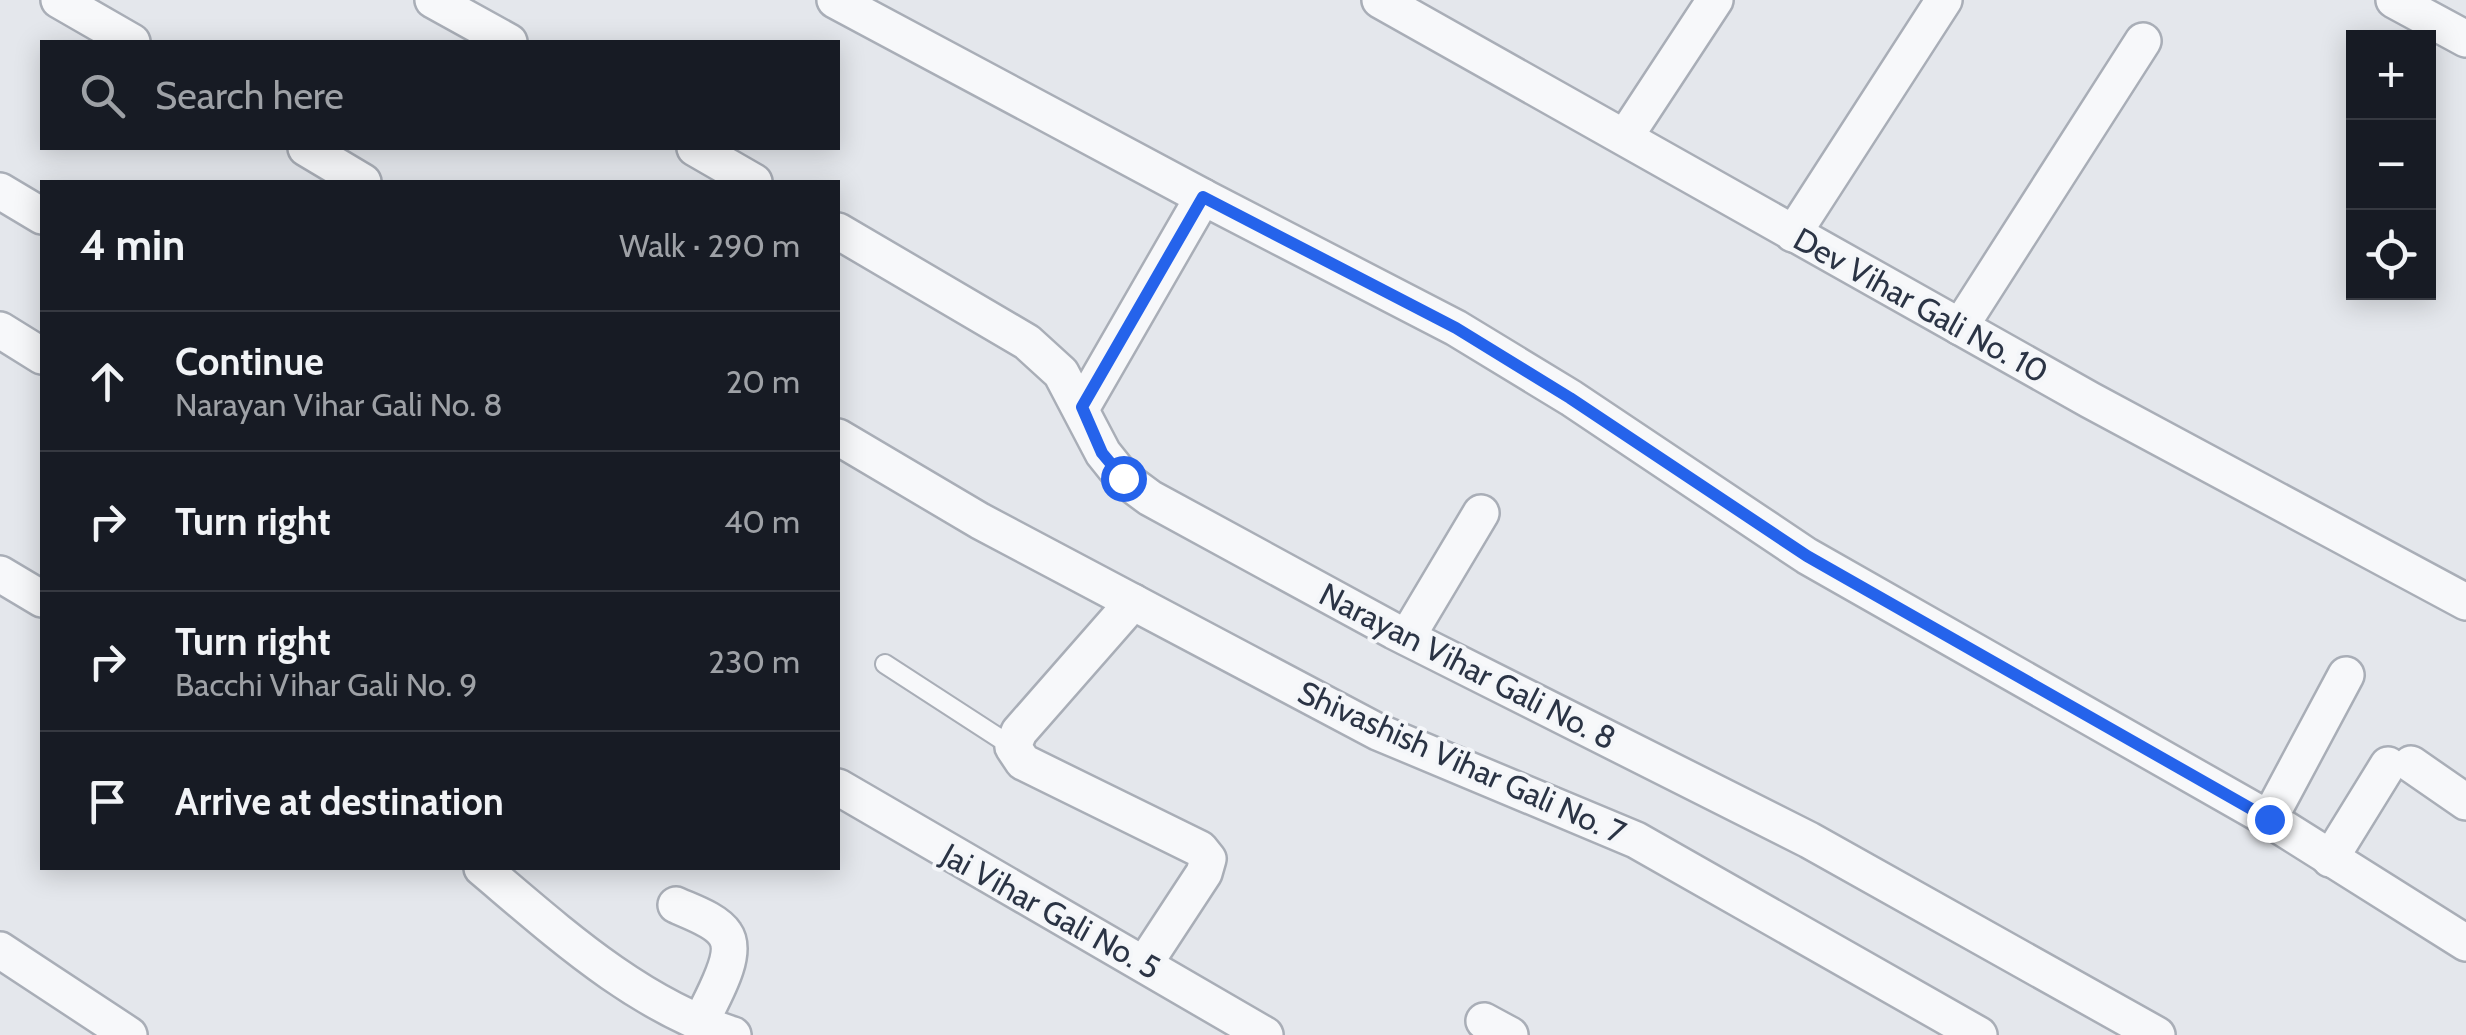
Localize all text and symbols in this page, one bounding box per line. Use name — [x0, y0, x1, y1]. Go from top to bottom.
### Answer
map controls — [2346, 30, 2436, 300]
button: + — [2346, 30, 2436, 120]
search box — [40, 40, 840, 150]
icon: search — [75, 68, 130, 123]
text: Search here — [155, 72, 344, 119]
button: − — [2346, 120, 2436, 210]
button: locate — [2346, 210, 2436, 300]
text: 4 min — [80, 219, 185, 271]
street label: Dev Vihar Gali No. 10 — [1787, 219, 2055, 391]
text: Walk · 290 m — [619, 226, 800, 265]
text: Continue — [175, 338, 324, 385]
icon: ahead — [80, 354, 135, 409]
text: 20 m — [726, 362, 800, 401]
text: Narayan Vihar Gali No. 8 — [175, 385, 503, 424]
route start — [1101, 456, 1147, 502]
icon: right — [80, 494, 135, 549]
text: Turn right — [175, 498, 331, 545]
text: 40 m — [724, 502, 800, 541]
street label: Narayan Vihar Gali No. 8 — [1313, 574, 1623, 758]
text: Turn right — [175, 618, 331, 665]
icon: right — [80, 634, 135, 689]
text: 230 m — [708, 642, 800, 681]
text: Bacchi Vihar Gali No. 9 — [175, 665, 477, 704]
street label: Shivashish Vihar Gali No. 7 — [1292, 672, 1632, 852]
icon: arrive — [80, 774, 135, 829]
text: Arrive at destination — [175, 778, 504, 825]
route end — [2247, 797, 2293, 843]
street label: Jai Vihar Gali No. 5 — [934, 834, 1167, 987]

